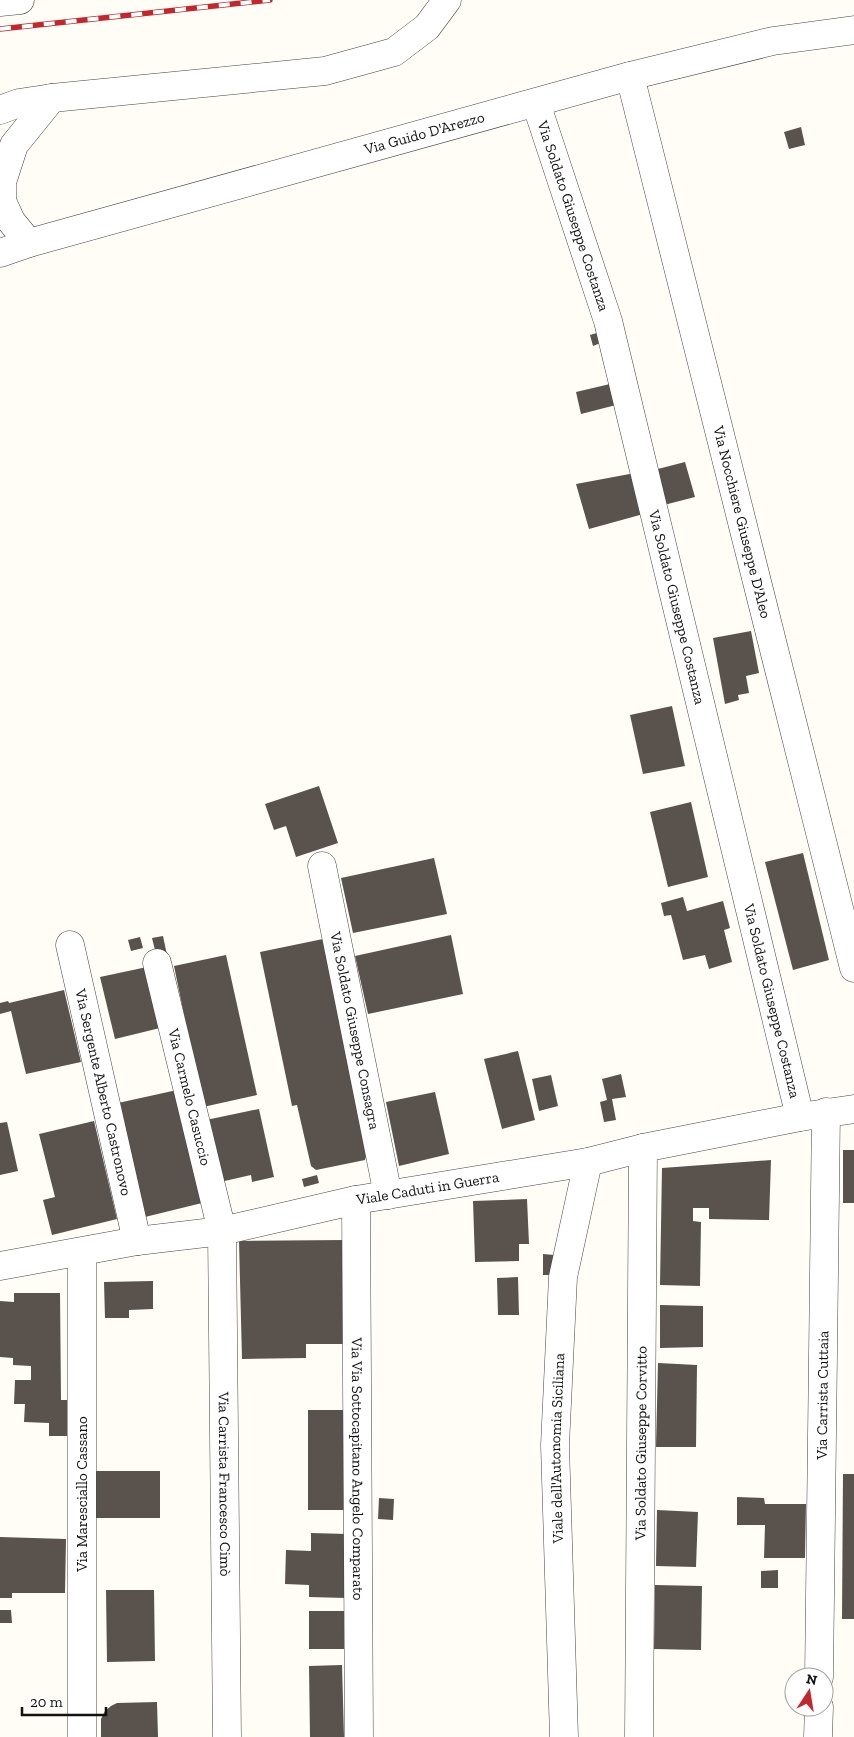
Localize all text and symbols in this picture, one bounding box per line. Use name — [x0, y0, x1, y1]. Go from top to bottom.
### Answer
street label: Via Guido D'Arezzo — [361, 108, 487, 159]
street label: Via Soldato Giuseppe Costanza — [533, 118, 613, 314]
street label: Via Nocchiere Giuseppe D'Aleo — [709, 423, 775, 620]
street label: Via Soldato Giuseppe Costanza — [645, 507, 709, 706]
street label: Via Soldato Giuseppe Costanza — [740, 901, 804, 1100]
street label: Via Soldato Giuseppe Consagra — [326, 929, 384, 1131]
street label: Via Sergente Alberto Castronovo — [71, 986, 136, 1198]
street label: Via Carmelo Casuccio — [164, 1026, 215, 1168]
street label: Viale Caduti in Guerra — [354, 1168, 500, 1209]
street label: Via Carrista Cuttaia — [813, 1330, 832, 1461]
street label: Via Via Sottocapitano Angelo Comparato — [348, 1337, 367, 1601]
street label: Via Soldato Giuseppe Corvitto — [631, 1346, 651, 1541]
street label: Viale dell'Autonomia Siciliana — [546, 1353, 568, 1545]
street label: Via Carrista Francesco Cimò — [215, 1391, 234, 1577]
street label: Via Maresciallo Cassano — [73, 1416, 91, 1573]
north arrow — [784, 1667, 834, 1717]
text: N — [805, 1670, 819, 1689]
scale bar — [22, 1684, 106, 1716]
text: 20 m — [30, 1693, 63, 1711]

